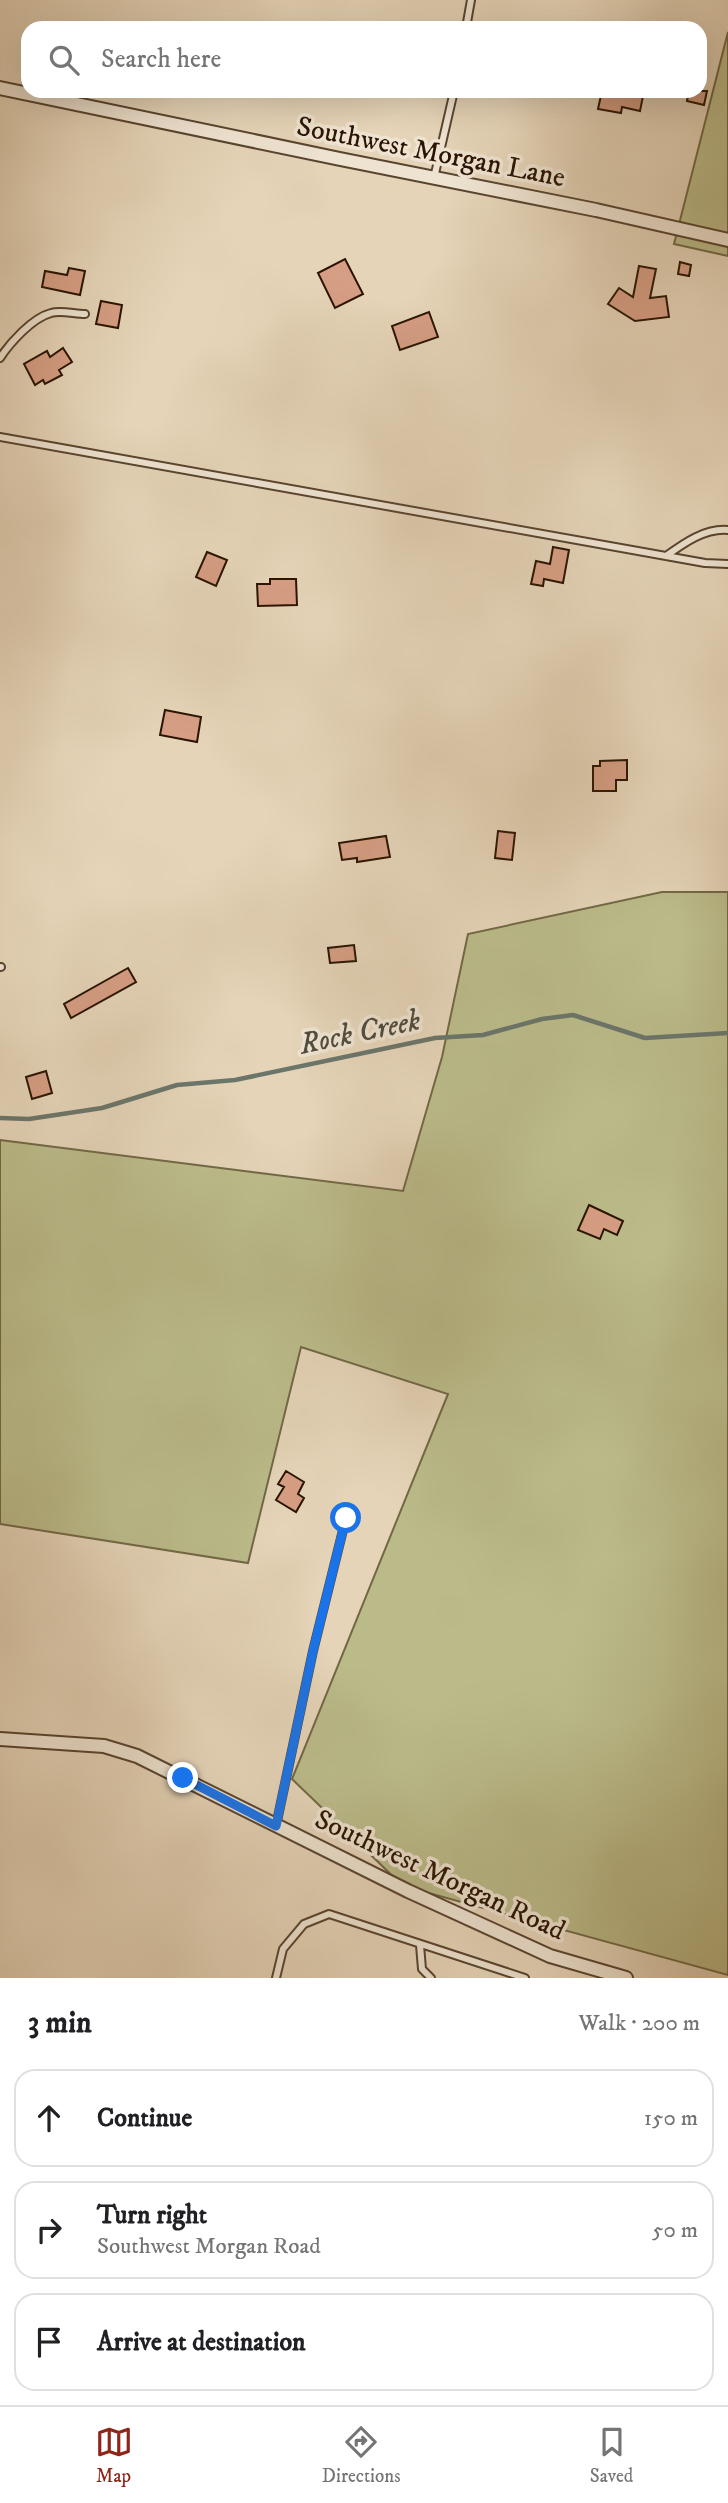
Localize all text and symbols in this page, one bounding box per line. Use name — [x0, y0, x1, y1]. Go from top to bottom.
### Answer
search box — [21, 21, 707, 98]
icon: search — [45, 41, 83, 79]
text: Search here — [101, 43, 221, 76]
street label: Southwest Morgan Lane — [294, 109, 568, 195]
water label: Rock Creek — [295, 1002, 424, 1064]
route start — [330, 1502, 361, 1533]
route end — [167, 1762, 198, 1793]
street label: Southwest Morgan Road — [309, 1802, 571, 1948]
text: 3 min — [28, 2005, 92, 2042]
text: Walk · 200 m — [579, 2009, 700, 2038]
icon: ahead — [30, 2099, 68, 2137]
text: Continue — [97, 2102, 192, 2135]
text: 150 m — [644, 2104, 698, 2133]
text: Turn right — [97, 2199, 207, 2232]
icon: right — [30, 2211, 68, 2249]
text: 50 m — [652, 2216, 698, 2245]
text: Southwest Morgan Road — [97, 2232, 321, 2261]
icon: arrive — [30, 2323, 68, 2361]
text: Arrive at destination — [97, 2326, 306, 2359]
tab: Map — [95, 2423, 133, 2488]
tab: Directions — [322, 2423, 401, 2488]
tab: Saved — [590, 2423, 633, 2488]

